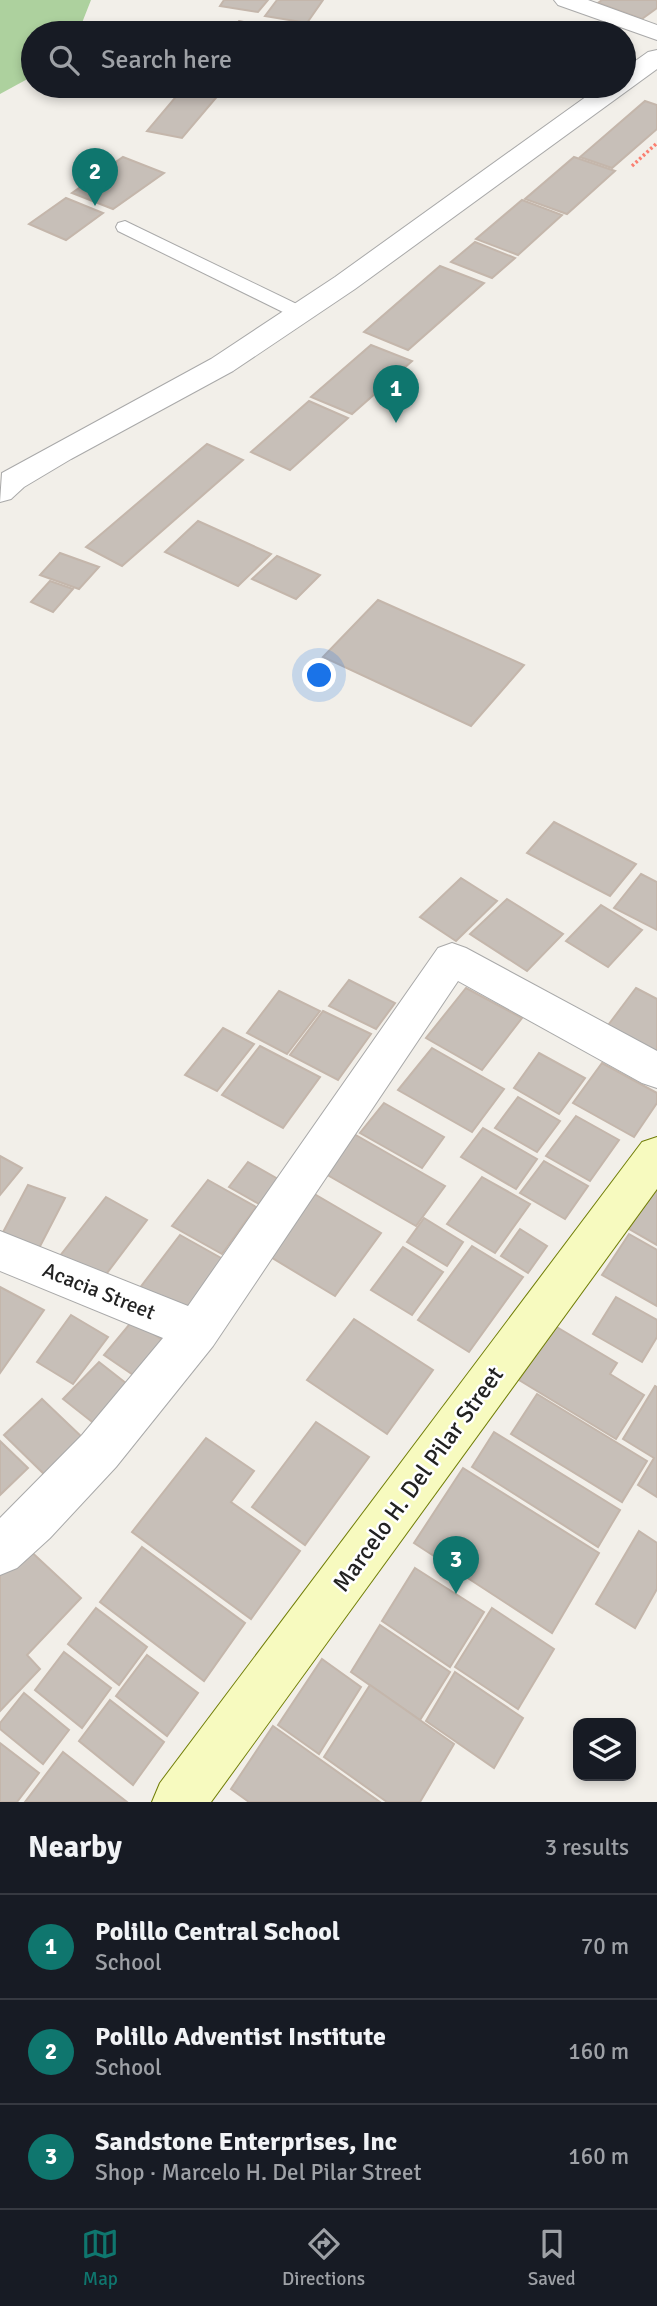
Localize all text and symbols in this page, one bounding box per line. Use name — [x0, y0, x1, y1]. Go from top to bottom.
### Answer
search box — [21, 21, 636, 98]
icon: search — [45, 41, 83, 79]
text: Search here — [101, 44, 232, 76]
pin: 2 — [72, 148, 118, 206]
pin: 1 — [373, 365, 419, 423]
your location — [302, 658, 336, 692]
street label: Acacia Street — [39, 1257, 159, 1325]
street label: Marcelo H. Del Pilar Street — [326, 1360, 510, 1598]
pin: 3 — [433, 1536, 479, 1594]
map controls — [573, 1718, 636, 1781]
button: layers — [573, 1718, 636, 1781]
text: Nearby — [28, 1829, 122, 1866]
text: 3 results — [545, 1833, 629, 1862]
text: Polillo Central School — [95, 1916, 340, 1948]
text: 1 — [45, 1932, 57, 1961]
text: 70 m — [581, 1932, 629, 1961]
text: School — [95, 1948, 162, 1977]
text: Polillo Adventist Institute — [95, 2021, 386, 2053]
text: 2 — [45, 2037, 57, 2066]
text: 160 m — [568, 2037, 629, 2066]
text: School — [95, 2053, 162, 2082]
text: Sandstone Enterprises, Inc — [95, 2126, 397, 2158]
text: 3 — [45, 2142, 57, 2171]
text: 160 m — [568, 2142, 629, 2171]
text: Shop · Marcelo H. Del Pilar Street — [95, 2158, 422, 2187]
tab: Map — [81, 2225, 119, 2291]
tab: Directions — [282, 2225, 365, 2291]
tab: Saved — [528, 2225, 576, 2291]

